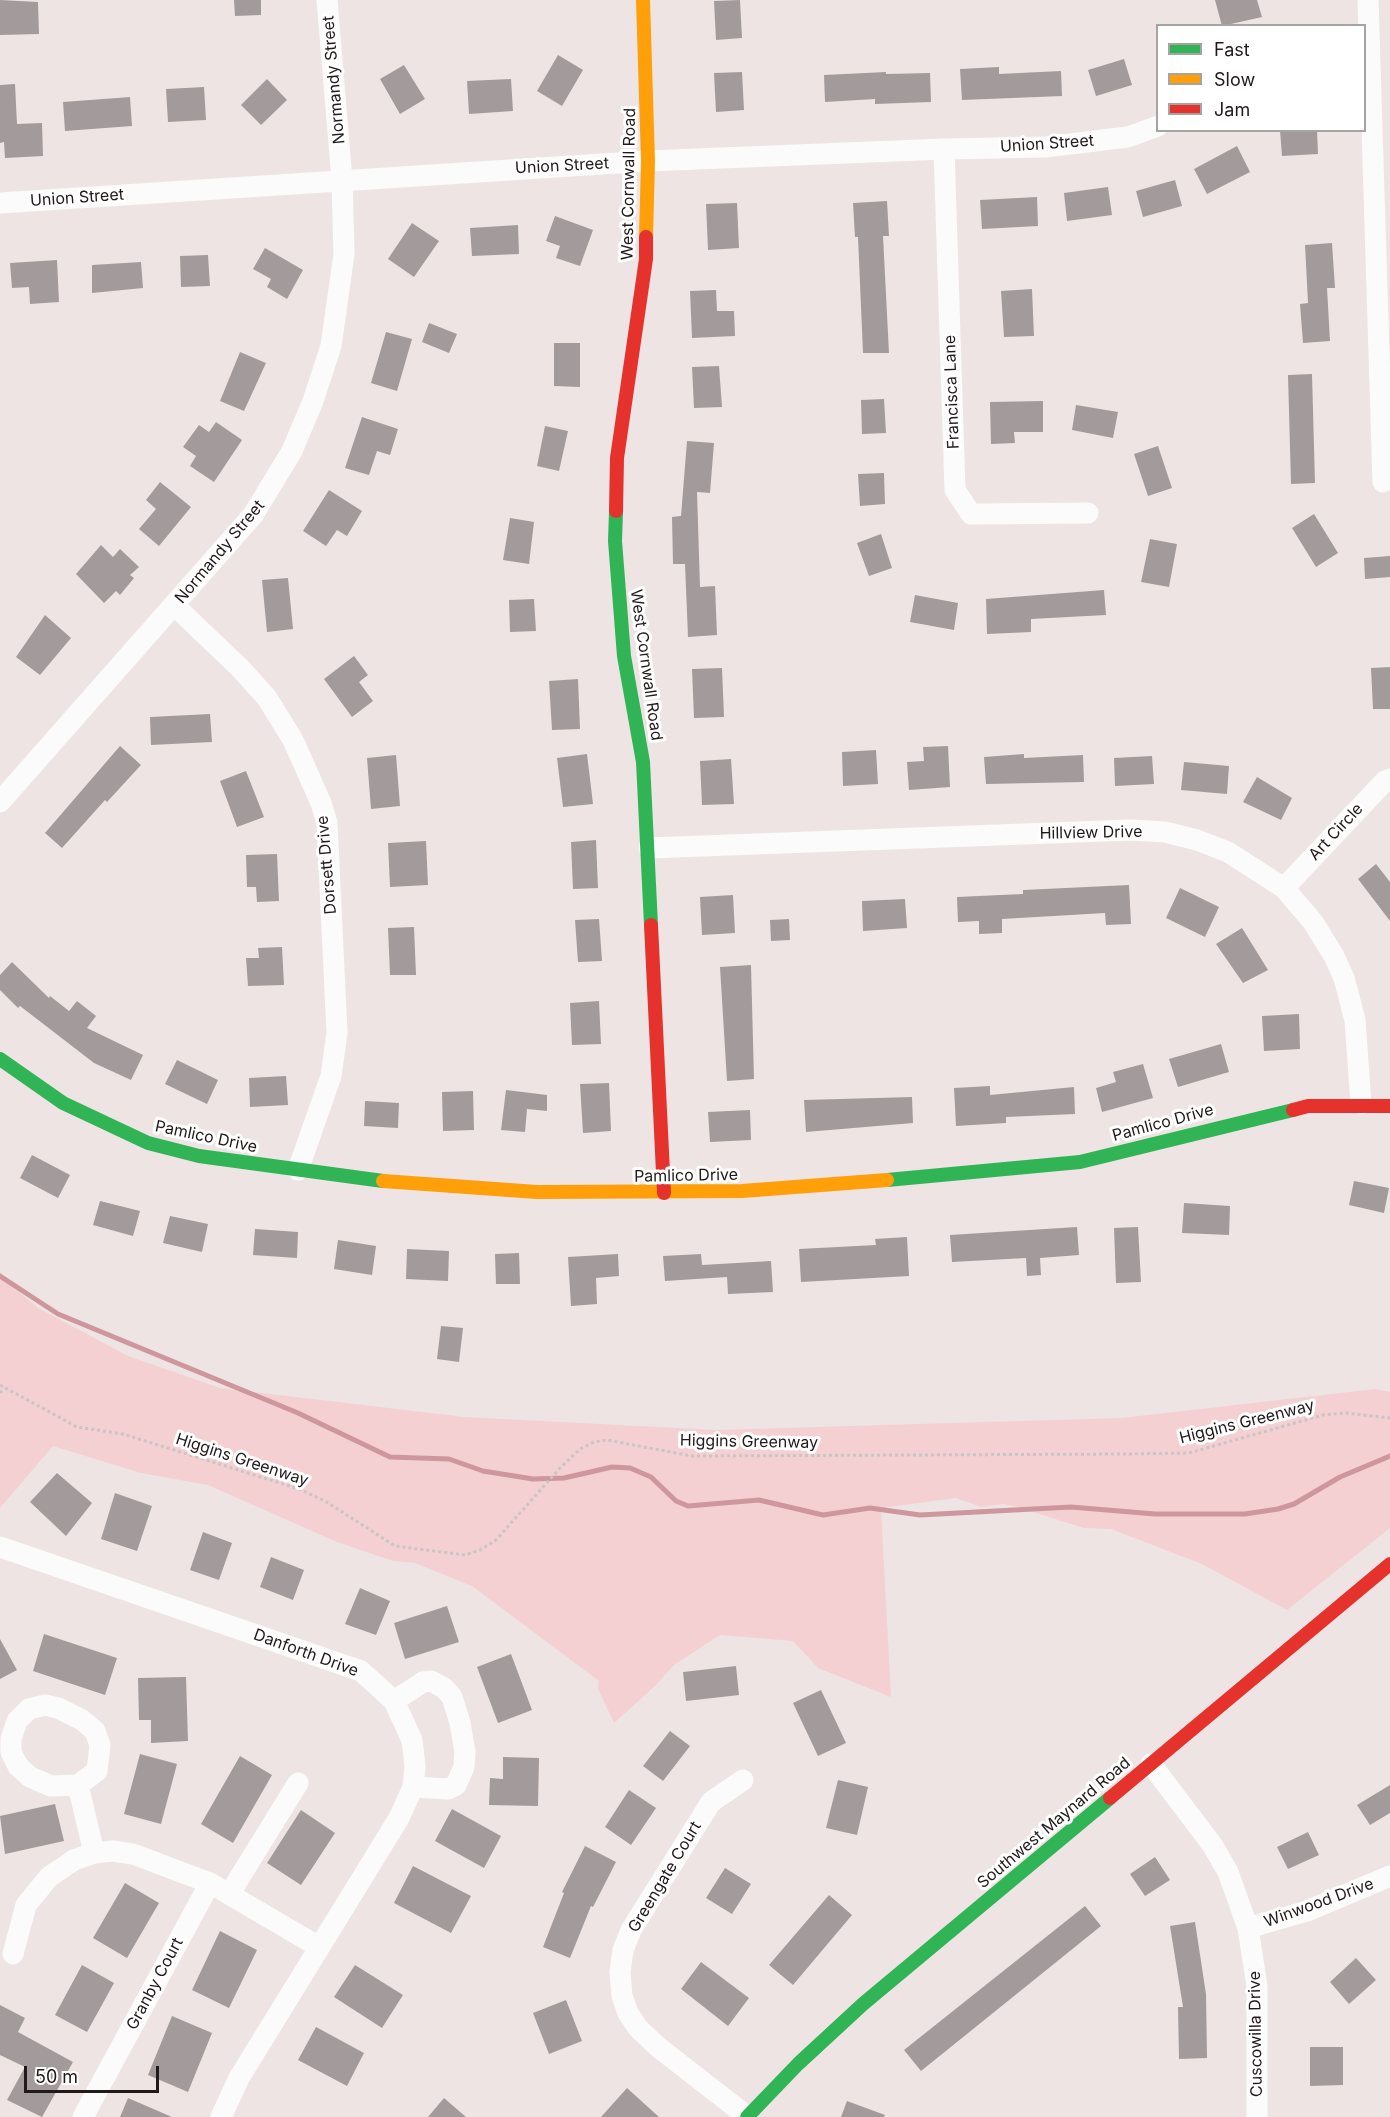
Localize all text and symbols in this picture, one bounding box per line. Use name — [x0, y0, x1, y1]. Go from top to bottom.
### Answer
street label: Normandy Street — [319, 15, 349, 145]
legend — [1156, 24, 1366, 132]
text: Fast — [1214, 39, 1250, 60]
text: Slow — [1214, 69, 1255, 90]
text: Jam — [1214, 99, 1250, 120]
street label: West Cornwall Road — [618, 108, 640, 260]
street label: Union Street — [999, 131, 1095, 157]
street label: Union Street — [515, 154, 609, 178]
street label: Union Street — [29, 185, 125, 211]
street label: Francisca Lane — [940, 334, 964, 450]
street label: Normandy Street — [171, 496, 269, 608]
street label: West Cornwall Road — [626, 588, 666, 742]
street label: Art Circle — [1305, 800, 1367, 864]
street label: Dorsett Drive — [313, 815, 341, 915]
street label: Hillview Drive — [1039, 823, 1143, 843]
street label: Pamlico Drive — [1110, 1100, 1216, 1146]
street label: Pamlico Drive — [153, 1117, 259, 1157]
street label: Pamlico Drive — [634, 1165, 738, 1187]
street label: Higgins Greenway — [1178, 1396, 1316, 1448]
street label: Higgins Greenway — [173, 1430, 311, 1490]
street label: Higgins Greenway — [680, 1431, 818, 1453]
street label: Danforth Drive — [251, 1625, 361, 1681]
street label: Southwest Maynard Road — [974, 1753, 1134, 1893]
street label: Greengate Court — [624, 1818, 706, 1936]
street label: Winwood Drive — [1262, 1874, 1376, 1932]
street label: Granby Court — [123, 1935, 187, 2033]
street label: Cuscowilla Drive — [1245, 1971, 1267, 2097]
scale bar — [27, 2054, 162, 2092]
text: 50 m — [35, 2066, 78, 2087]

